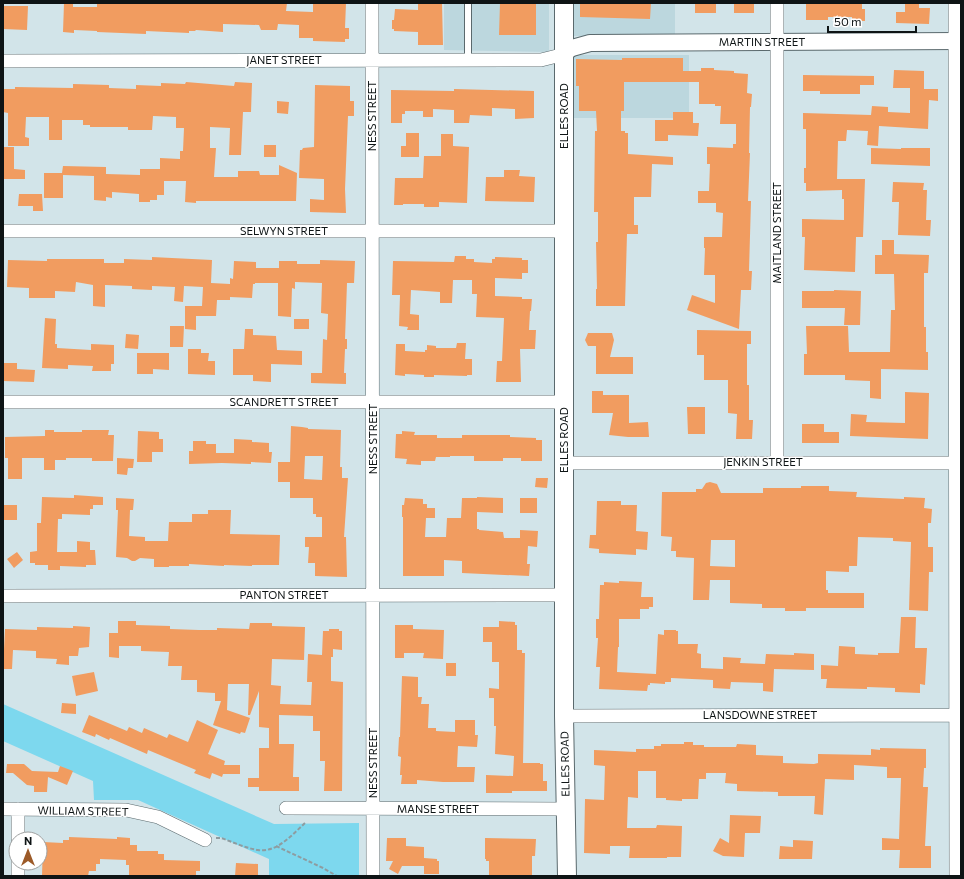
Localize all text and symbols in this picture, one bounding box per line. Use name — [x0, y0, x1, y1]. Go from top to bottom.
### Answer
scale bar — [828, 8, 916, 34]
text: 50 m — [834, 14, 862, 28]
street label: MARTIN STREET — [719, 35, 805, 48]
street label: JANET STREET — [246, 53, 322, 67]
street label: NESS STREET — [365, 81, 378, 151]
street label: ELLES ROAD — [557, 83, 570, 149]
street label: MAITLAND STREET — [770, 182, 783, 284]
street label: SELWYN STREET — [240, 224, 328, 237]
street label: SCANDRETT STREET — [230, 395, 338, 408]
street label: NESS STREET — [366, 404, 379, 474]
street label: ELLES ROAD — [557, 407, 570, 473]
street label: JENKIN STREET — [723, 455, 803, 469]
street label: PANTON STREET — [239, 588, 329, 601]
street label: LANSDOWNE STREET — [703, 708, 817, 721]
street label: NESS STREET — [366, 728, 379, 798]
street label: ELLES ROAD — [557, 731, 572, 797]
street label: MANSE STREET — [397, 802, 479, 815]
street label: WILLIAM STREET — [37, 803, 129, 818]
north arrow — [8, 831, 48, 871]
text: N — [24, 834, 32, 847]

